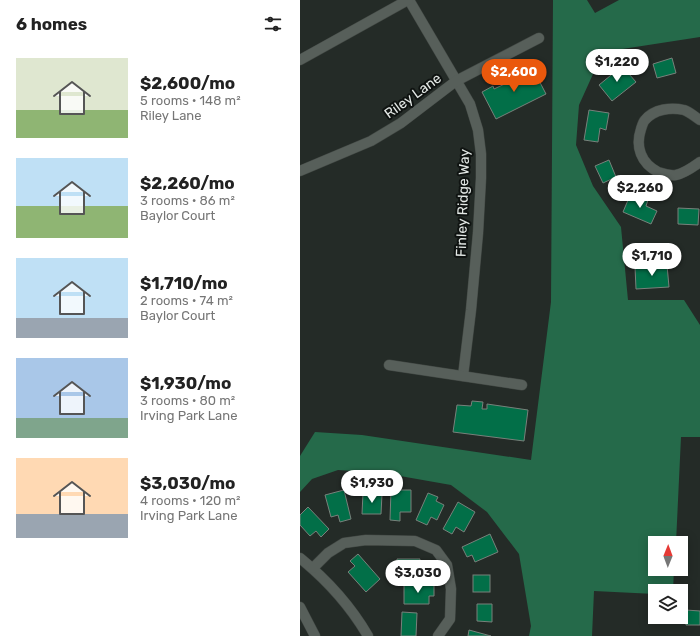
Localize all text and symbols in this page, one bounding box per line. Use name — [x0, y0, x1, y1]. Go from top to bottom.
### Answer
icon: filters — [262, 13, 284, 35]
text: 6 homes — [16, 14, 87, 34]
pin: $1,220 — [584, 49, 650, 83]
text: $1,220 — [595, 54, 639, 69]
pin: $2,600 — [481, 59, 547, 93]
text: $2,600 — [491, 64, 537, 79]
street label: Riley Lane — [381, 70, 445, 122]
text: $2,600/mo — [140, 73, 235, 93]
icon: home — [48, 74, 96, 122]
text: 5 rooms · 148 m² — [140, 93, 241, 108]
text: Riley Lane — [140, 108, 202, 123]
street label: Finley Ridge Way — [453, 148, 473, 257]
text: $2,260/mo — [140, 173, 235, 193]
icon: home — [48, 174, 96, 222]
pin: $2,260 — [607, 175, 673, 209]
text: $2,260 — [617, 180, 663, 195]
text: 3 rooms · 86 m² — [140, 193, 235, 208]
text: Baylor Court — [140, 208, 215, 223]
pin: $1,710 — [619, 243, 685, 277]
text: $1,710 — [631, 248, 673, 263]
text: $1,710/mo — [140, 273, 228, 293]
icon: home — [48, 274, 96, 322]
text: 2 rooms · 74 m² — [140, 293, 233, 308]
text: Baylor Court — [140, 308, 215, 323]
text: $1,930/mo — [140, 373, 231, 393]
icon: home — [48, 374, 96, 422]
text: 3 rooms · 80 m² — [140, 393, 235, 408]
text: Irving Park Lane — [140, 408, 237, 423]
pin: $1,930 — [339, 470, 405, 504]
text: $3,030/mo — [140, 473, 235, 493]
icon: home — [48, 474, 96, 522]
text: $1,930 — [350, 475, 394, 490]
text: 4 rooms · 120 m² — [140, 493, 240, 508]
text: Irving Park Lane — [140, 508, 237, 523]
north arrow — [648, 536, 688, 576]
map controls — [648, 536, 688, 624]
pin: $3,030 — [385, 560, 451, 594]
text: $3,030 — [394, 565, 442, 580]
button: layers — [648, 584, 688, 624]

